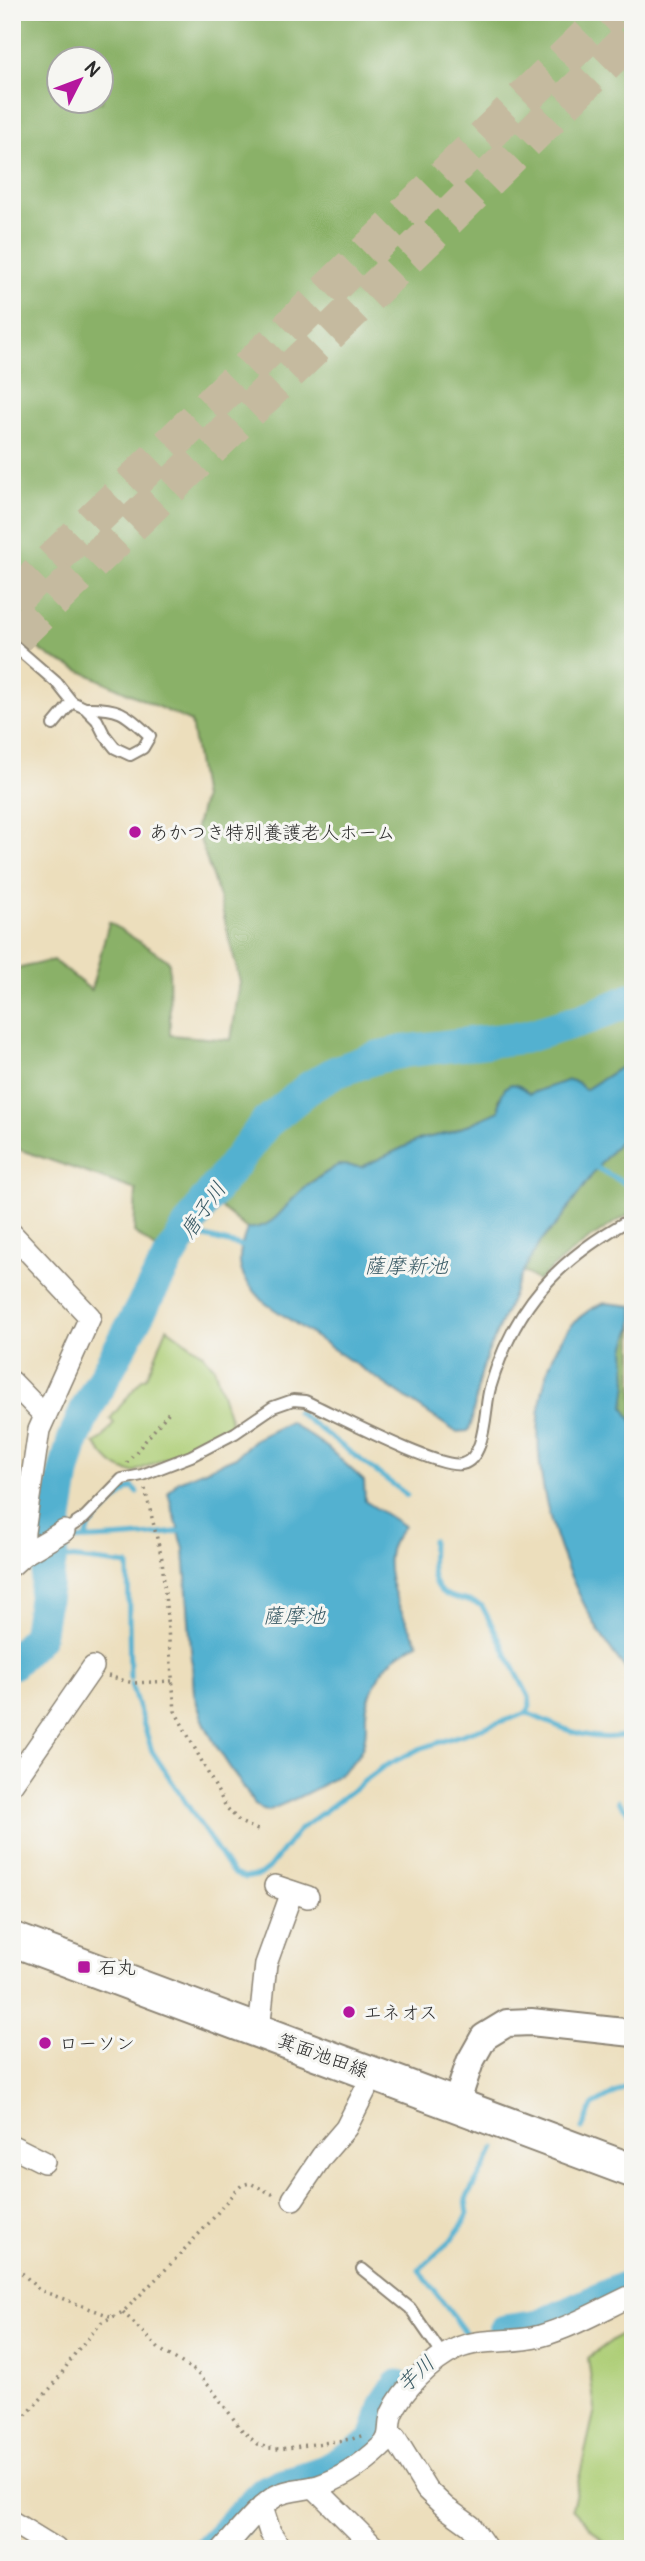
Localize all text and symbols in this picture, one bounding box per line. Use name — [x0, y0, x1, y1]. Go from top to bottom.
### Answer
north arrow — [46, 46, 116, 116]
text: N — [79, 56, 105, 82]
place label: あかつき特別養護老人ホーム — [149, 821, 395, 845]
marker: あかつき特別養護老人ホーム — [127, 824, 143, 840]
water label: 唐子川 — [174, 1177, 233, 1244]
water label: 薩摩新池 — [364, 1253, 449, 1280]
water label: 薩摩池 — [263, 1603, 326, 1630]
place label: 石丸 — [98, 1956, 136, 1980]
marker: 石丸 — [76, 1959, 92, 1975]
place label: エネオス — [363, 2001, 438, 2025]
marker: エネオス — [341, 2004, 357, 2020]
street label: 箕面池田線 — [274, 2028, 371, 2083]
place label: ローソン — [59, 2032, 135, 2056]
marker: ローソン — [37, 2035, 53, 2051]
water label: 芋川 — [392, 2350, 441, 2399]

